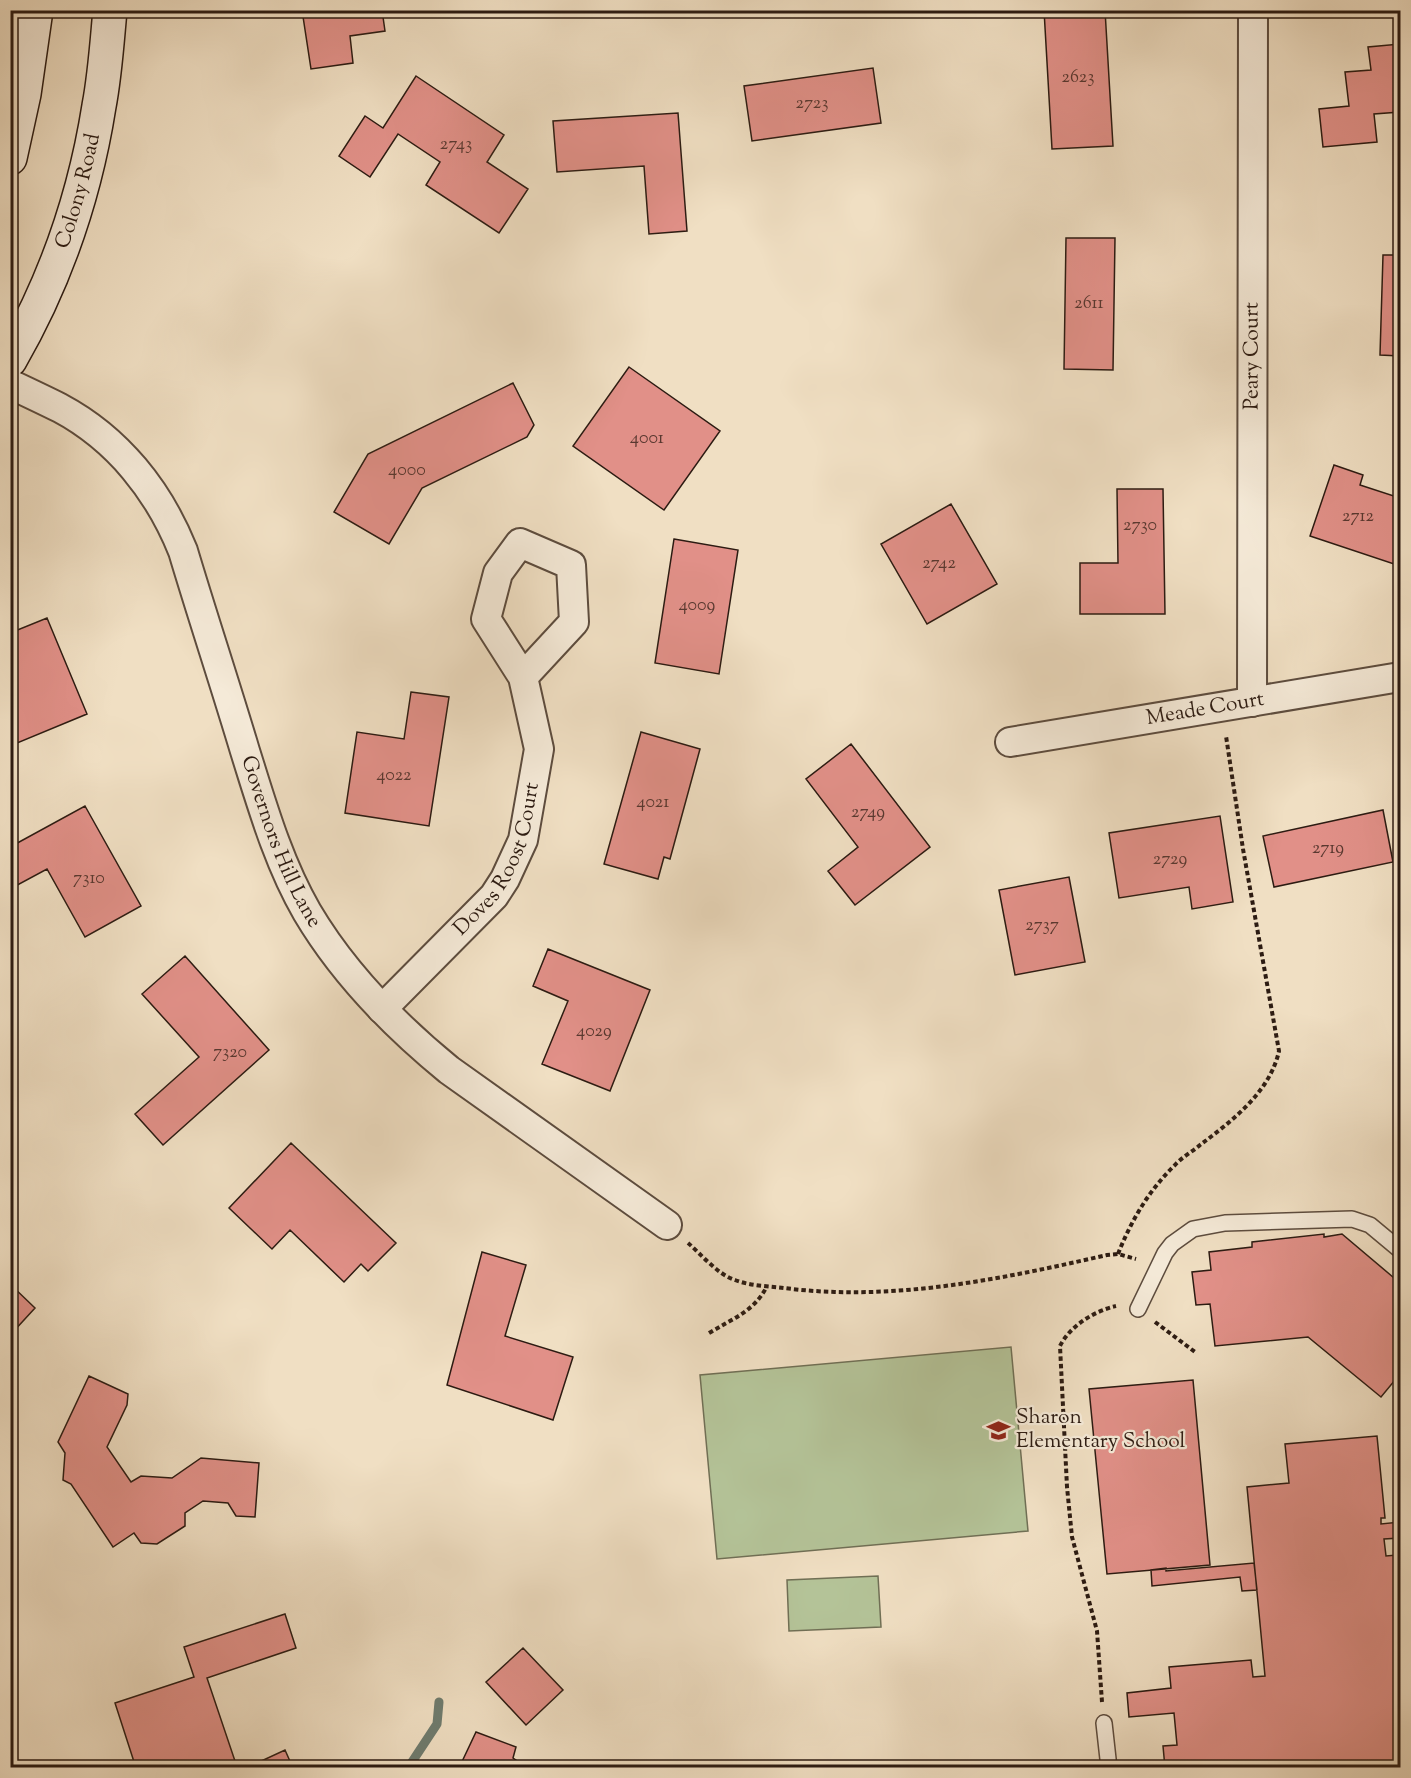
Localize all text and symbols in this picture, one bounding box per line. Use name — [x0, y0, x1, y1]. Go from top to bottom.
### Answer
house number: 2623 — [1062, 65, 1094, 91]
house number: 2723 — [796, 91, 828, 117]
street label: Colony Road — [48, 131, 109, 253]
house number: 2743 — [440, 132, 472, 158]
house number: 2611 — [1074, 291, 1104, 317]
street label: Peary Court — [1237, 302, 1268, 410]
house number: 4001 — [630, 426, 664, 452]
house number: 4000 — [388, 458, 426, 484]
house number: 2712 — [1342, 504, 1375, 530]
house number: 2730 — [1123, 513, 1157, 539]
house number: 2742 — [922, 551, 956, 577]
house number: 4009 — [679, 593, 716, 619]
street label: Meade Court — [1144, 685, 1267, 734]
street label: Governors Hill Lane — [232, 752, 328, 934]
house number: 4022 — [376, 763, 412, 789]
street label: Doves Roost Court — [447, 780, 548, 943]
house number: 4021 — [637, 790, 669, 816]
house number: 2749 — [851, 800, 885, 826]
house number: 2719 — [1312, 836, 1344, 862]
house number: 2729 — [1153, 847, 1187, 873]
house number: 7310 — [73, 866, 105, 892]
house number: 2737 — [1025, 913, 1059, 939]
house number: 4029 — [576, 1019, 612, 1045]
house number: 7320 — [213, 1040, 247, 1066]
place label: Sharon Elementary School — [1016, 1403, 1186, 1457]
school or university icon: Sharon Elementary School — [985, 1417, 1011, 1443]

